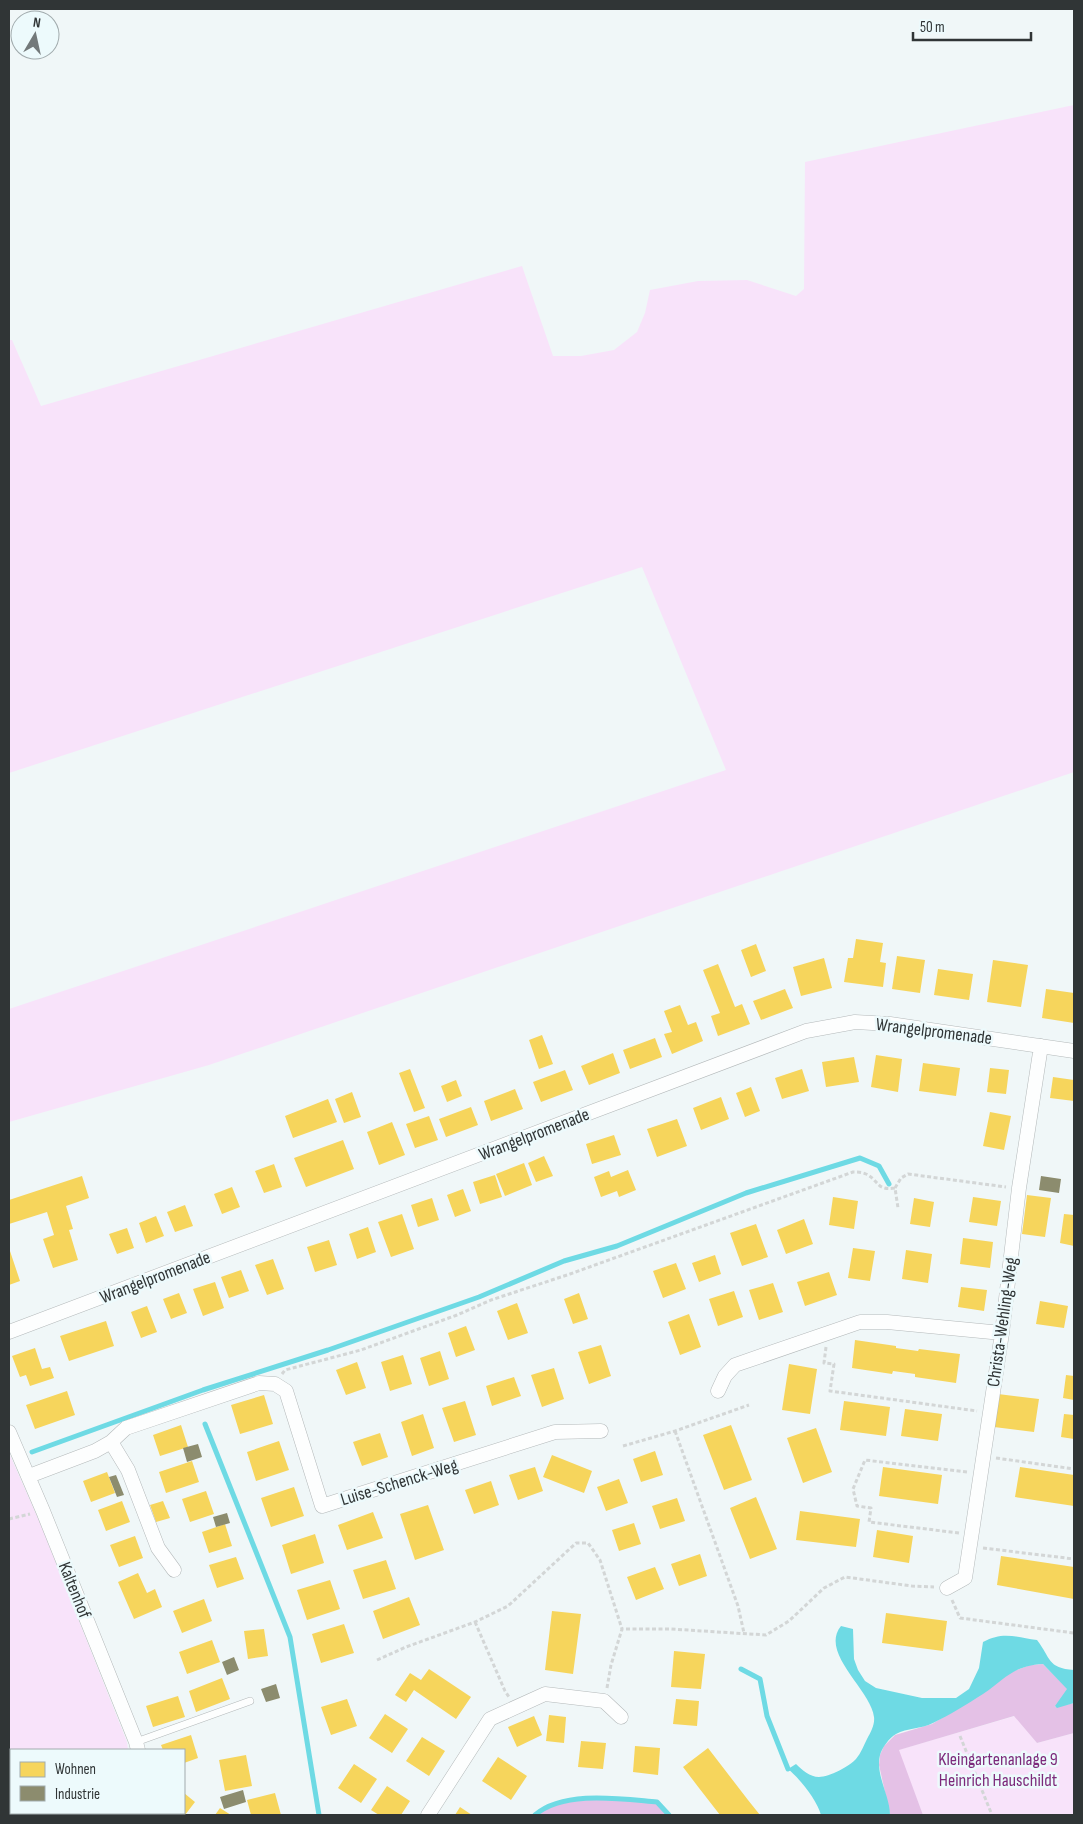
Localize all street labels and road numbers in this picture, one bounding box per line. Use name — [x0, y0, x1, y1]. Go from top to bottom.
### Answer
street label: Wrangelpromenade — [875, 1014, 993, 1049]
street label: Wrangelpromenade — [476, 1104, 592, 1165]
street label: Wrangelpromenade — [97, 1247, 213, 1308]
street label: Christa-Wehling-Weg — [983, 1256, 1022, 1388]
street label: Luise-Schenck-Weg — [338, 1455, 460, 1510]
street label: Kaltenhof — [54, 1559, 96, 1622]

